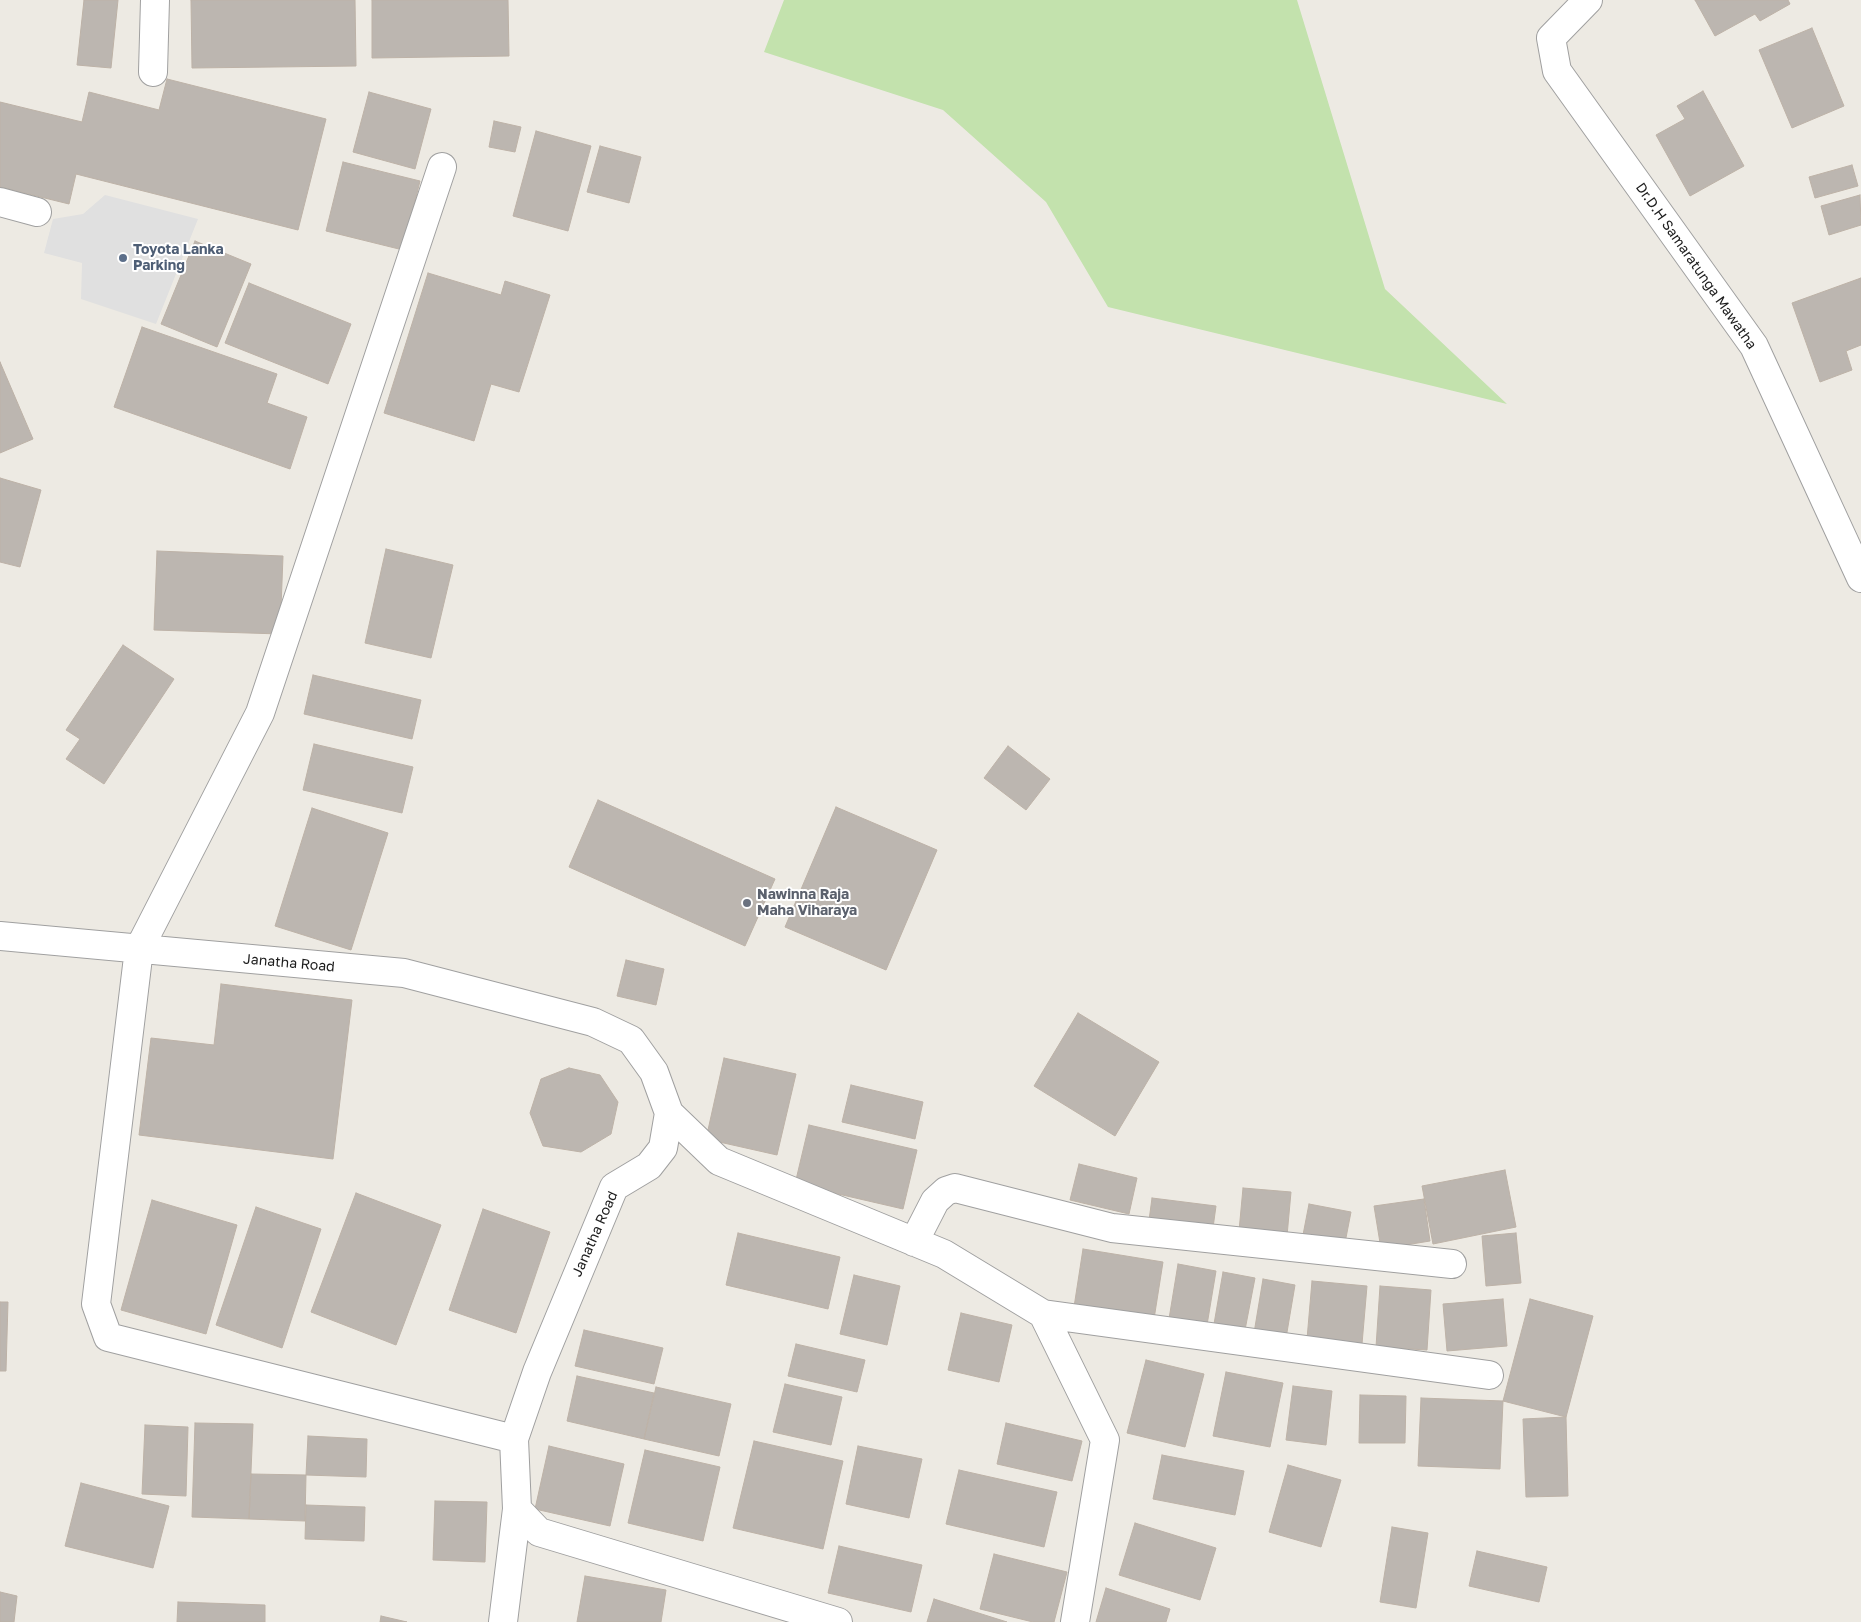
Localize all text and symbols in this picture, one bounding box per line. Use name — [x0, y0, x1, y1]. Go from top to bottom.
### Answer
street label: Dr.D.H Samaratunga Mawatha — [1632, 180, 1760, 352]
place label: Toyota Lanka Parking — [133, 242, 224, 274]
marker: Toyota Lanka Parking — [117, 252, 129, 264]
place label: Nawinna Raja Maha Viharaya — [757, 887, 857, 920]
marker: Nawinna Raja Maha Viharaya — [741, 897, 753, 909]
street label: Janatha Road — [242, 951, 336, 975]
street label: Janatha Road — [569, 1189, 621, 1279]

